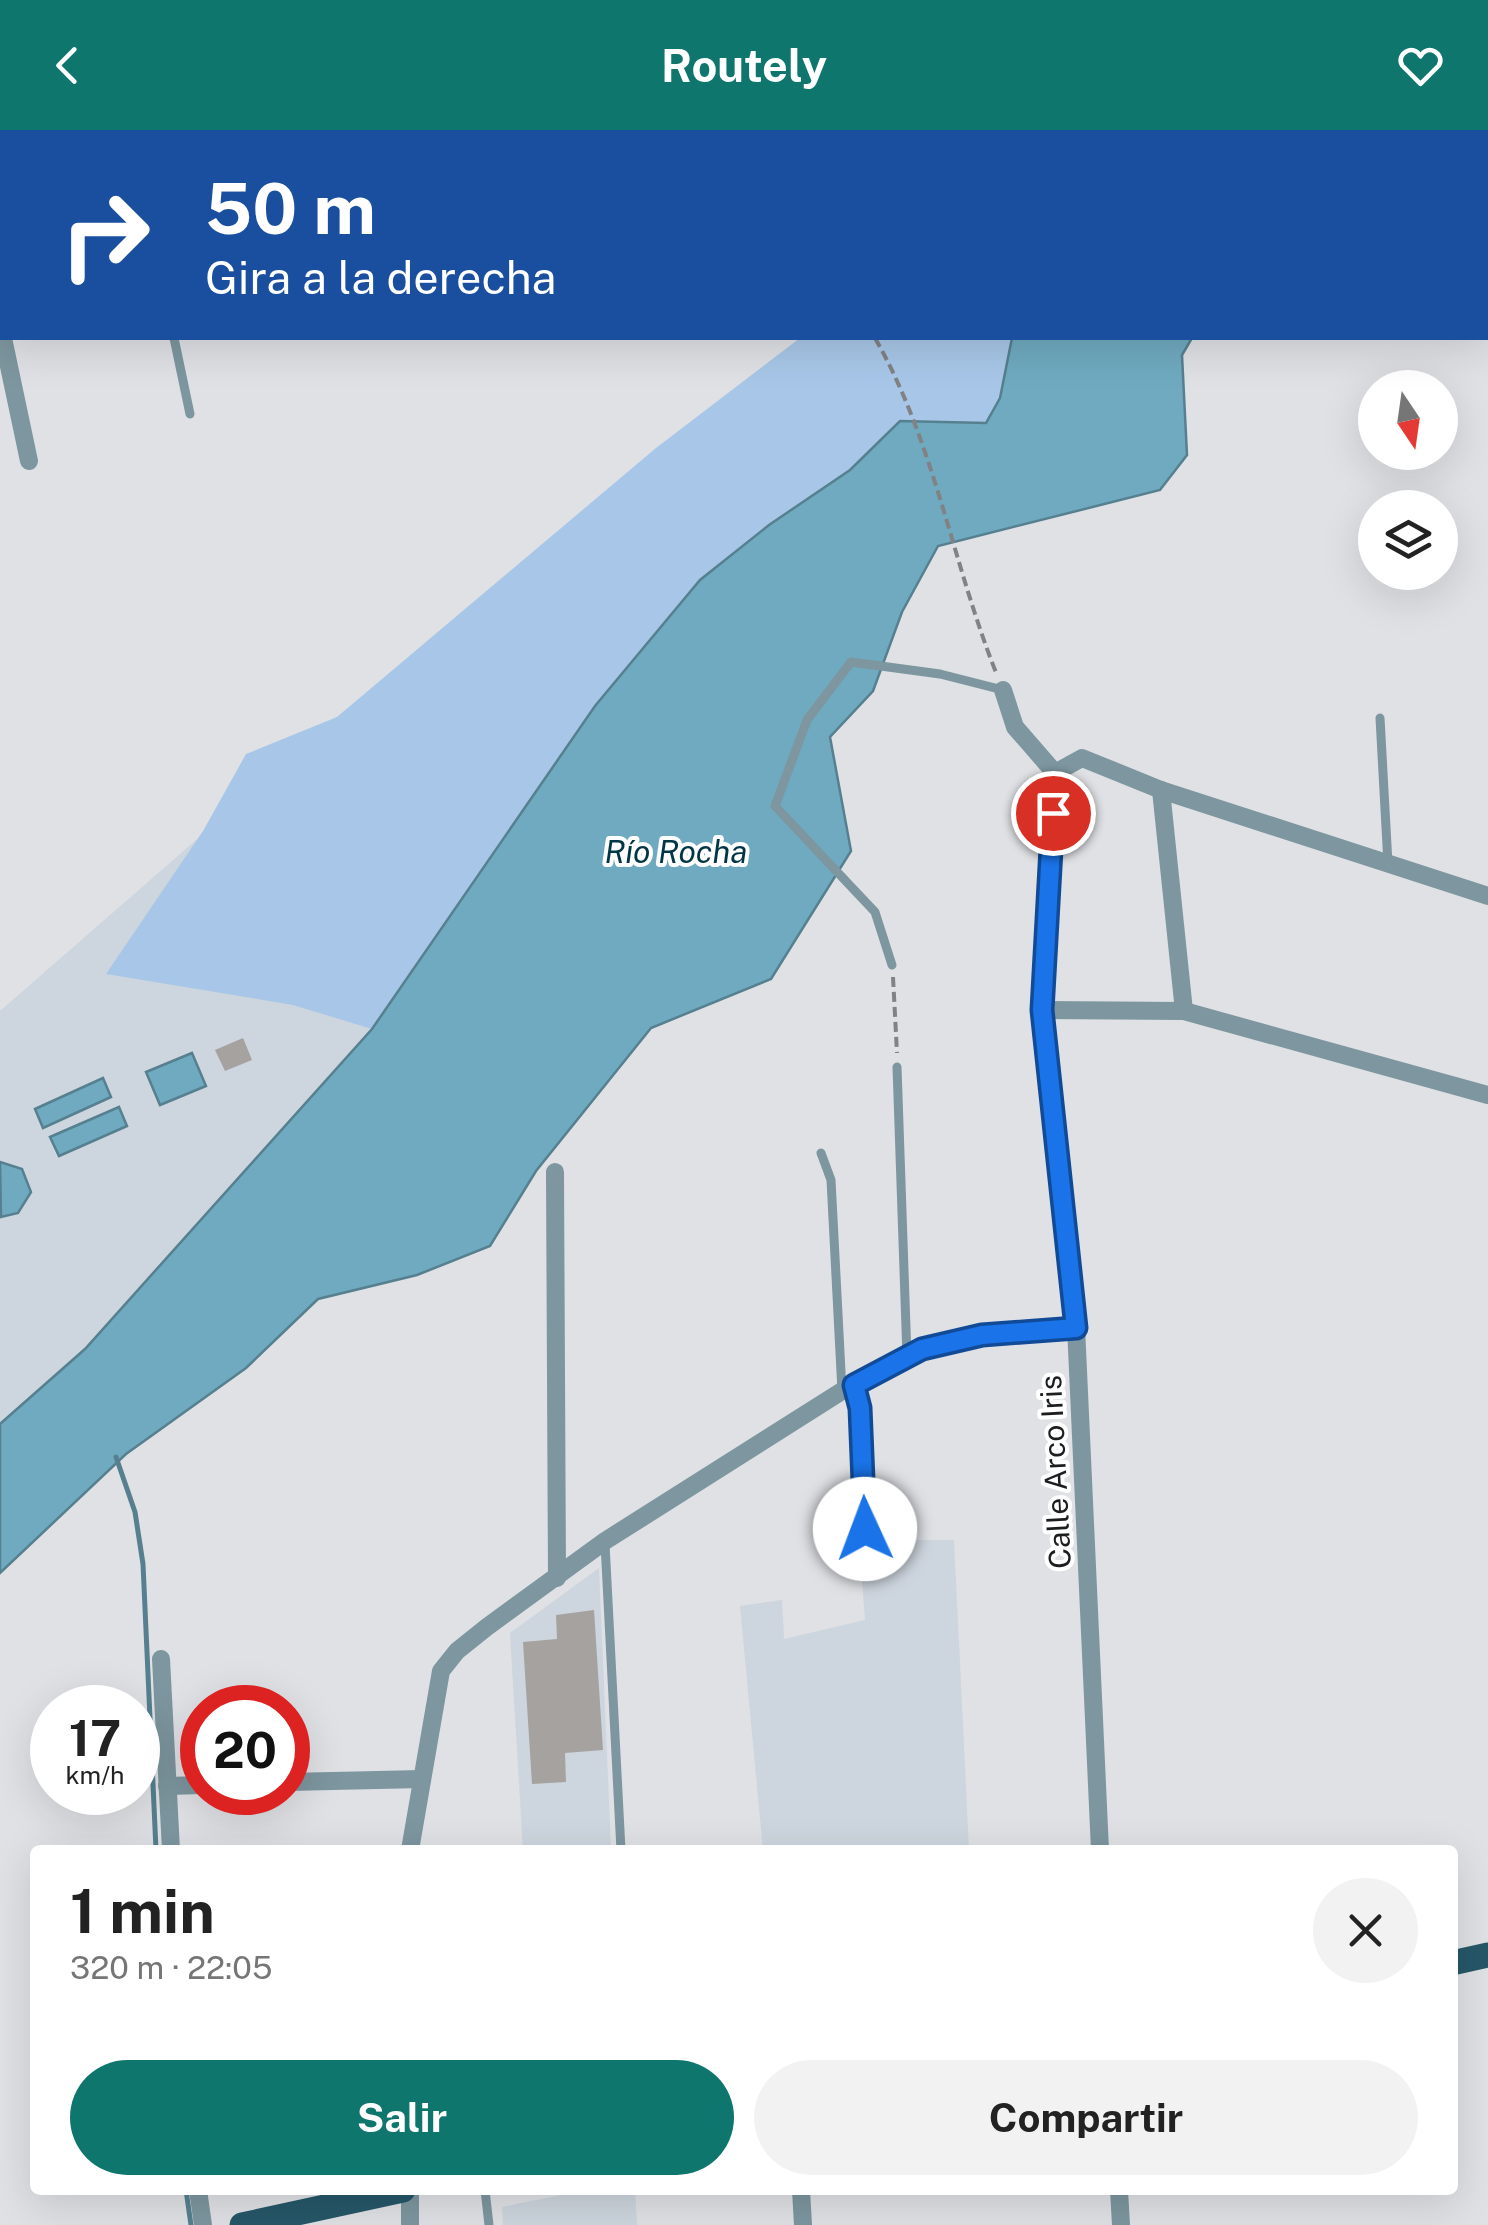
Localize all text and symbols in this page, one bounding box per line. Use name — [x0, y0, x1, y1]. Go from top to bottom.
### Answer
icon: back — [40, 38, 95, 93]
icon: heart — [1393, 38, 1448, 93]
text: Routely — [661, 39, 827, 92]
text: 50 m — [205, 167, 376, 250]
icon: right — [40, 170, 170, 300]
text: Gira a la derecha — [205, 251, 556, 304]
north arrow — [1358, 370, 1458, 470]
map controls — [1358, 370, 1458, 590]
button: layers — [1358, 490, 1458, 590]
pin — [1011, 771, 1096, 856]
icon: arrive — [1026, 786, 1081, 841]
water label: Río Rocha — [605, 833, 747, 870]
street label: Calle Arco Iris — [1032, 1374, 1078, 1570]
position arrow — [813, 1477, 917, 1581]
speed limit sign: 20 — [180, 1685, 310, 1815]
text: 17 — [69, 1708, 121, 1767]
text: km/h — [66, 1760, 124, 1790]
text: 1 min — [70, 1876, 215, 1947]
button: close — [1313, 1878, 1418, 1983]
text: 320 m · 22:05 — [70, 1949, 272, 1986]
button: Salir — [70, 2060, 734, 2175]
button: Compartir — [754, 2060, 1418, 2175]

